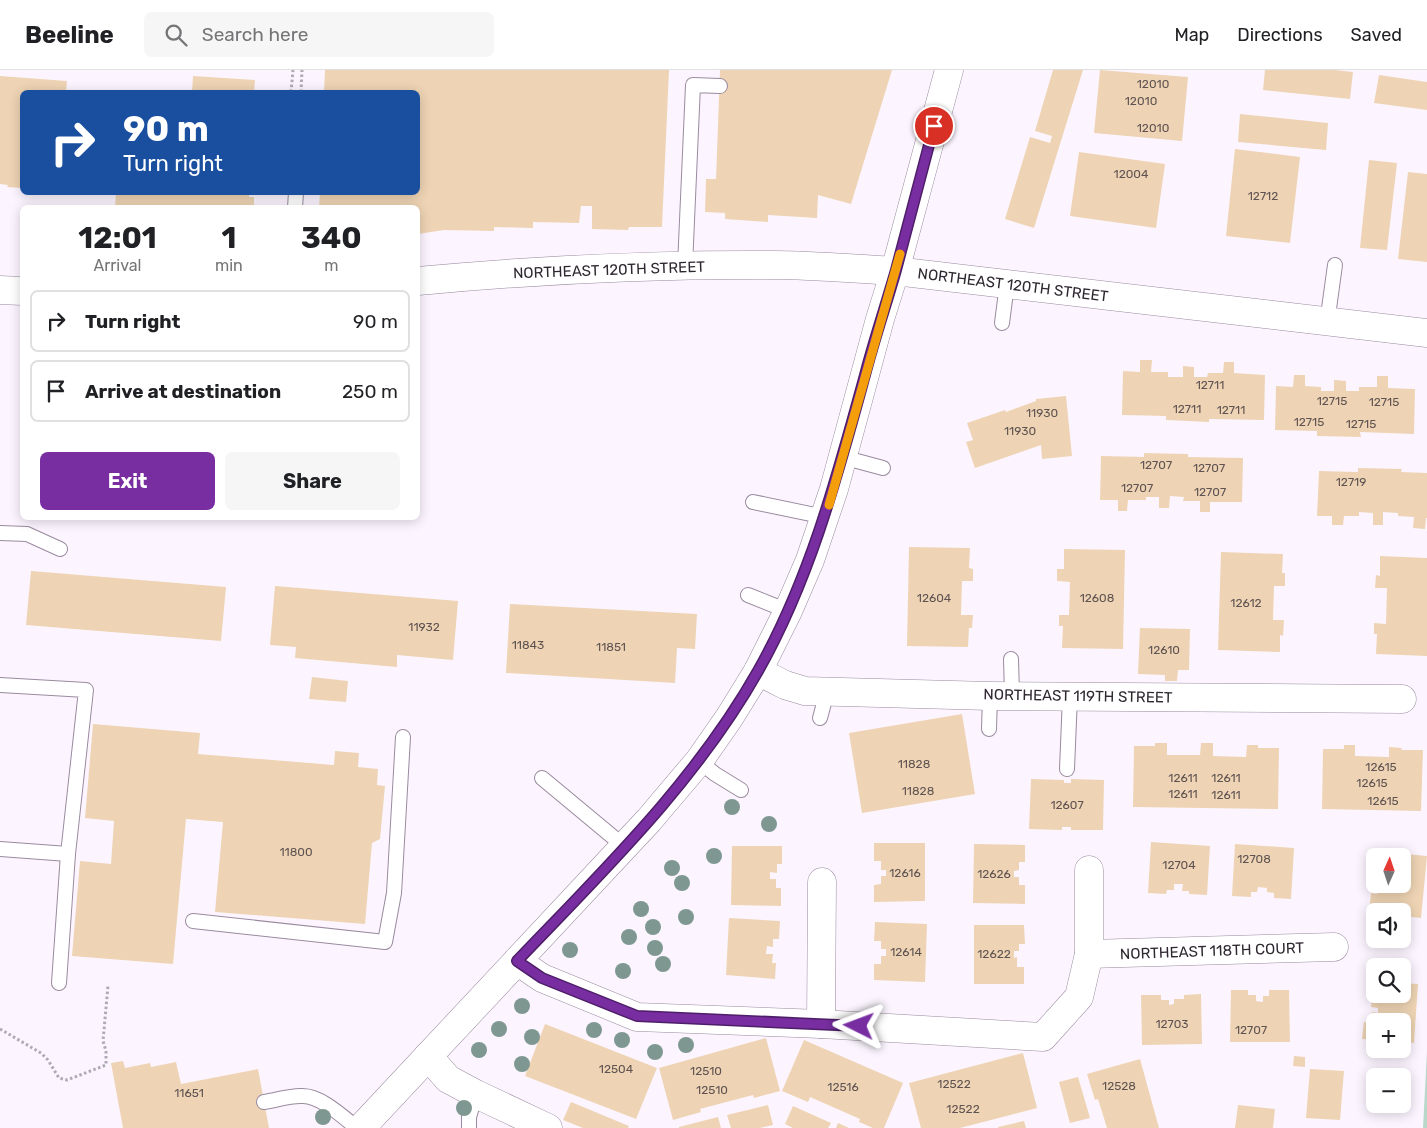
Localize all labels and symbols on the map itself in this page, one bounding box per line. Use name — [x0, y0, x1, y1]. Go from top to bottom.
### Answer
house number: 12010 — [1137, 77, 1169, 91]
house number: 12010 — [1125, 94, 1157, 108]
pin — [913, 105, 955, 147]
house number: 12010 — [1137, 121, 1169, 135]
house number: 12004 — [1114, 167, 1149, 181]
house number: 12712 — [1248, 189, 1278, 203]
street label: NORTHEAST 120TH STREET — [513, 258, 706, 282]
street label: NORTHEAST 120TH STREET — [917, 264, 1110, 306]
house number: 12711 — [1196, 378, 1224, 392]
house number: 12715 — [1317, 394, 1347, 408]
house number: 12715 — [1369, 395, 1399, 409]
house number: 12711 — [1173, 402, 1201, 416]
house number: 12711 — [1217, 403, 1245, 417]
house number: 11930 — [1026, 406, 1058, 420]
house number: 12715 — [1294, 415, 1324, 429]
house number: 12715 — [1346, 417, 1376, 431]
house number: 11930 — [1004, 424, 1036, 438]
house number: 12707 — [1140, 458, 1172, 472]
house number: 12707 — [1193, 461, 1225, 475]
house number: 12719 — [1336, 475, 1366, 489]
house number: 12707 — [1121, 481, 1153, 495]
house number: 12707 — [1194, 485, 1226, 499]
house number: 12604 — [917, 591, 952, 605]
house number: 12608 — [1080, 591, 1114, 605]
house number: 12612 — [1230, 596, 1262, 610]
house number: 11932 — [408, 620, 440, 634]
house number: 11843 — [512, 638, 544, 652]
house number: 11851 — [596, 640, 626, 654]
house number: 12610 — [1148, 643, 1180, 657]
street label: NORTHEAST 119TH STREET — [983, 685, 1173, 707]
house number: 11828 — [898, 757, 930, 771]
house number: 12615 — [1365, 760, 1397, 774]
house number: 12611 — [1168, 771, 1198, 785]
house number: 12611 — [1211, 771, 1241, 785]
house number: 12615 — [1356, 776, 1388, 790]
house number: 11828 — [902, 784, 934, 798]
house number: 12611 — [1168, 787, 1198, 801]
house number: 12611 — [1211, 788, 1241, 802]
house number: 12615 — [1367, 794, 1399, 808]
house number: 12607 — [1050, 798, 1084, 812]
house number: 11800 — [279, 845, 313, 859]
north arrow — [1366, 848, 1411, 892]
house number: 12708 — [1237, 852, 1271, 866]
house number: 12704 — [1162, 858, 1196, 872]
house number: 12616 — [889, 866, 921, 880]
house number: 12626 — [977, 867, 1011, 881]
street label: NORTHEAST 118TH COURT — [1120, 939, 1305, 963]
house number: 12614 — [890, 945, 922, 959]
house number: 12622 — [977, 947, 1011, 961]
position arrow — [832, 999, 884, 1051]
house number: 12703 — [1155, 1017, 1189, 1031]
house number: 12707 — [1235, 1023, 1267, 1037]
house number: 12504 — [599, 1062, 634, 1076]
house number: 12510 — [690, 1064, 722, 1078]
house number: 12522 — [937, 1077, 971, 1091]
house number: 12528 — [1102, 1079, 1136, 1093]
house number: 12516 — [827, 1080, 859, 1094]
house number: 12510 — [696, 1083, 728, 1097]
house number: 11651 — [174, 1086, 204, 1100]
house number: 12522 — [946, 1102, 980, 1116]

